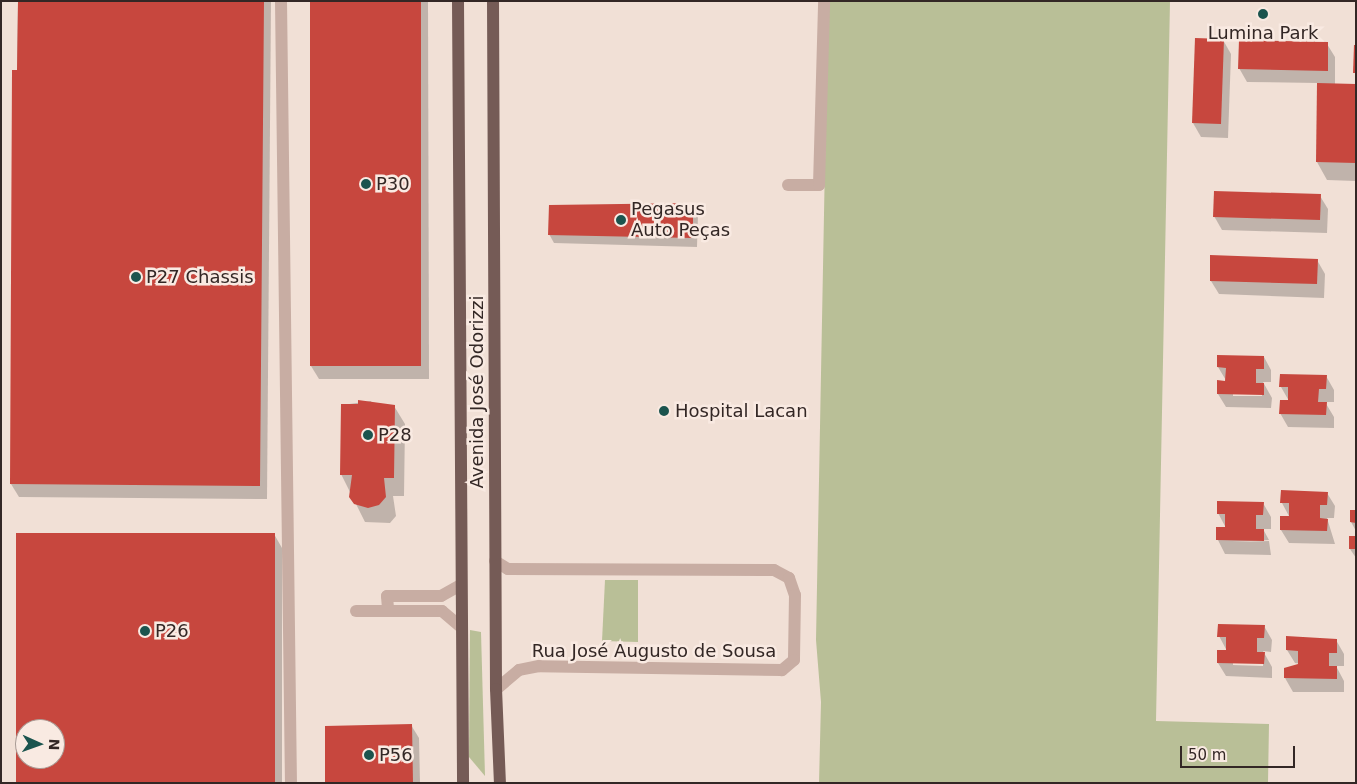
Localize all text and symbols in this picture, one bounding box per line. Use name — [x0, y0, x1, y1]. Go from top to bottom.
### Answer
marker: Lumina Park — [1257, 8, 1269, 20]
place label: Lumina Park — [1208, 22, 1318, 44]
place label: P30 — [376, 173, 410, 195]
marker: P30 — [360, 178, 372, 190]
place label: Pegasus Auto Peças — [631, 199, 730, 242]
marker: Pegasus Auto Peças — [615, 214, 627, 226]
place label: P27 Chassis — [146, 266, 254, 288]
marker: P27 Chassis — [130, 271, 142, 283]
street label: Avenida José Odorizzi — [466, 296, 488, 488]
place label: Hospital Lacan — [675, 400, 808, 422]
marker: Hospital Lacan — [657, 404, 671, 418]
place label: P28 — [378, 424, 412, 446]
marker: P28 — [362, 429, 374, 441]
place label: P26 — [155, 620, 189, 642]
marker: P26 — [139, 625, 151, 637]
street label: Rua José Augusto de Sousa — [532, 640, 776, 662]
north arrow — [15, 719, 65, 769]
scale bar — [1182, 736, 1297, 768]
text: N — [46, 738, 62, 751]
place label: P56 — [379, 744, 413, 766]
text: 50 m — [1188, 746, 1226, 764]
marker: P56 — [363, 749, 375, 761]

